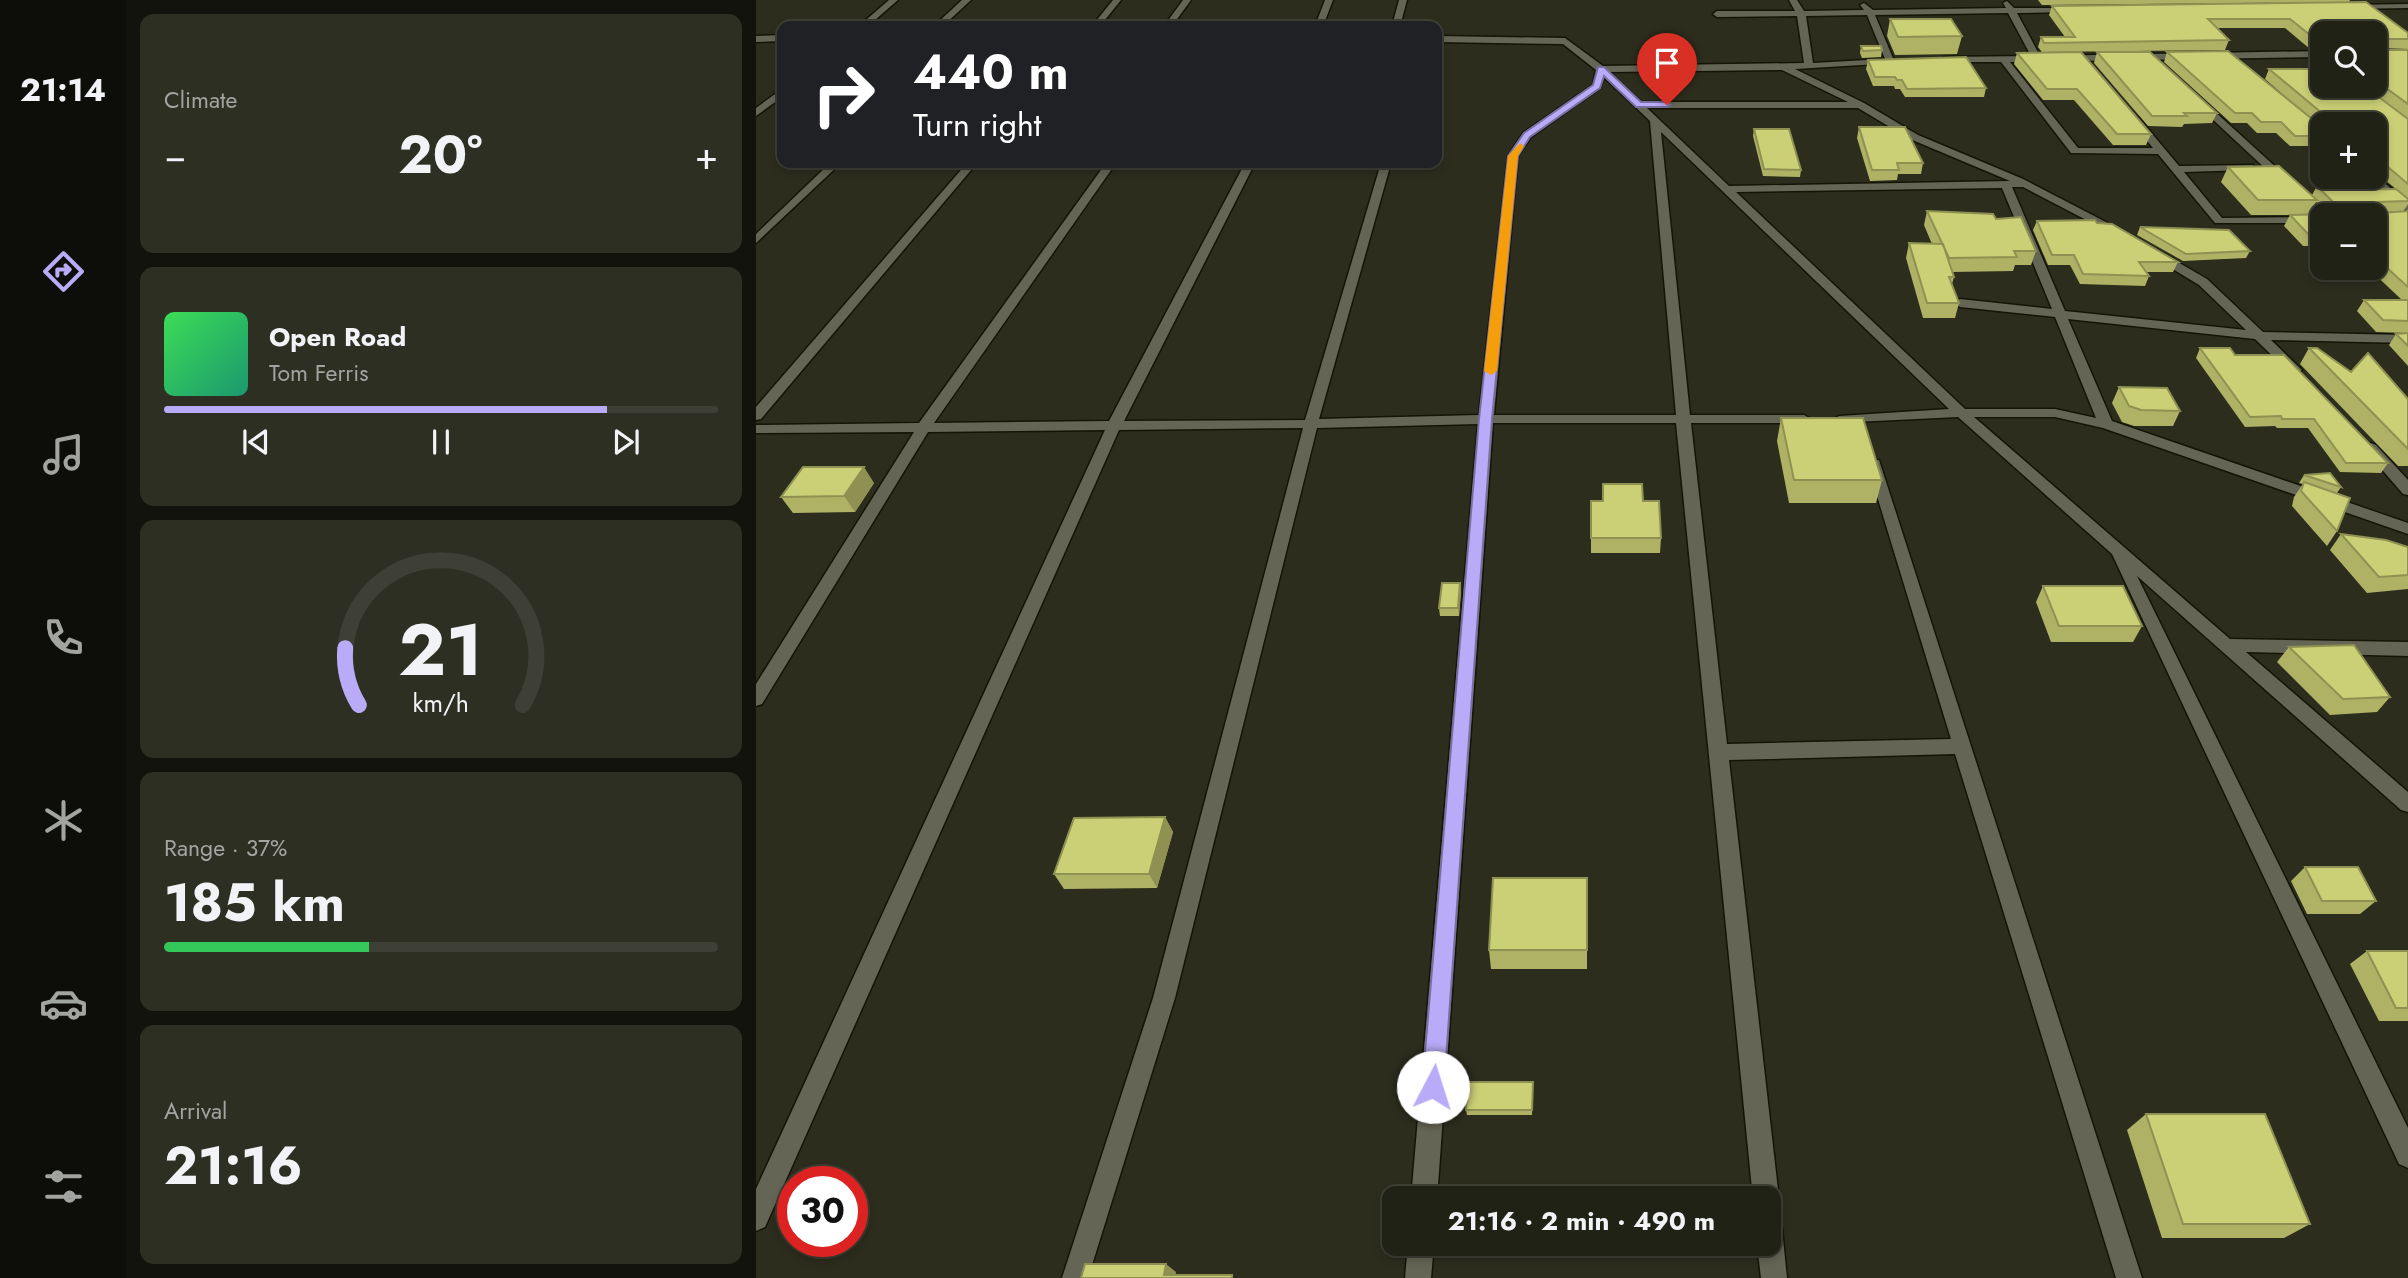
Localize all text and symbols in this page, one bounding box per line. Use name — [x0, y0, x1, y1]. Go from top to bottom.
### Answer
map controls — [2310, 21, 2387, 280]
button: search — [2310, 21, 2387, 98]
pin — [1637, 33, 1697, 105]
text: 440 m — [913, 37, 1069, 107]
icon: arrive — [1648, 44, 1686, 82]
icon: right — [798, 49, 889, 140]
text: 21:14 — [20, 67, 106, 113]
text: Climate — [164, 83, 237, 117]
text: Turn right — [913, 102, 1042, 148]
button: + — [2310, 112, 2387, 189]
text: 20° — [399, 117, 483, 193]
text: − — [164, 128, 186, 183]
text: + — [695, 128, 718, 183]
button: − — [2310, 203, 2387, 280]
icon: directions — [39, 247, 88, 296]
text: Open Road — [269, 318, 406, 356]
text: Tom Ferris — [269, 356, 368, 390]
icon: previous — [237, 423, 275, 461]
icon: pause — [422, 423, 460, 461]
icon: next — [607, 423, 645, 461]
icon: music — [39, 430, 88, 479]
text: 21 — [399, 597, 483, 702]
icon: phone — [39, 613, 88, 662]
text: km/h — [413, 685, 469, 721]
icon: climate — [39, 796, 88, 845]
text: Range · 37% — [164, 831, 287, 865]
text: 185 km — [164, 865, 345, 941]
icon: car — [39, 979, 88, 1028]
position arrow — [1396, 1050, 1470, 1124]
text: Arrival — [164, 1094, 227, 1128]
text: 21:16 — [164, 1128, 303, 1204]
icon: filters — [39, 1162, 88, 1211]
speed limit sign: 30 — [777, 1166, 868, 1257]
text: 21:16 · 2 min · 490 m — [1448, 1202, 1715, 1240]

